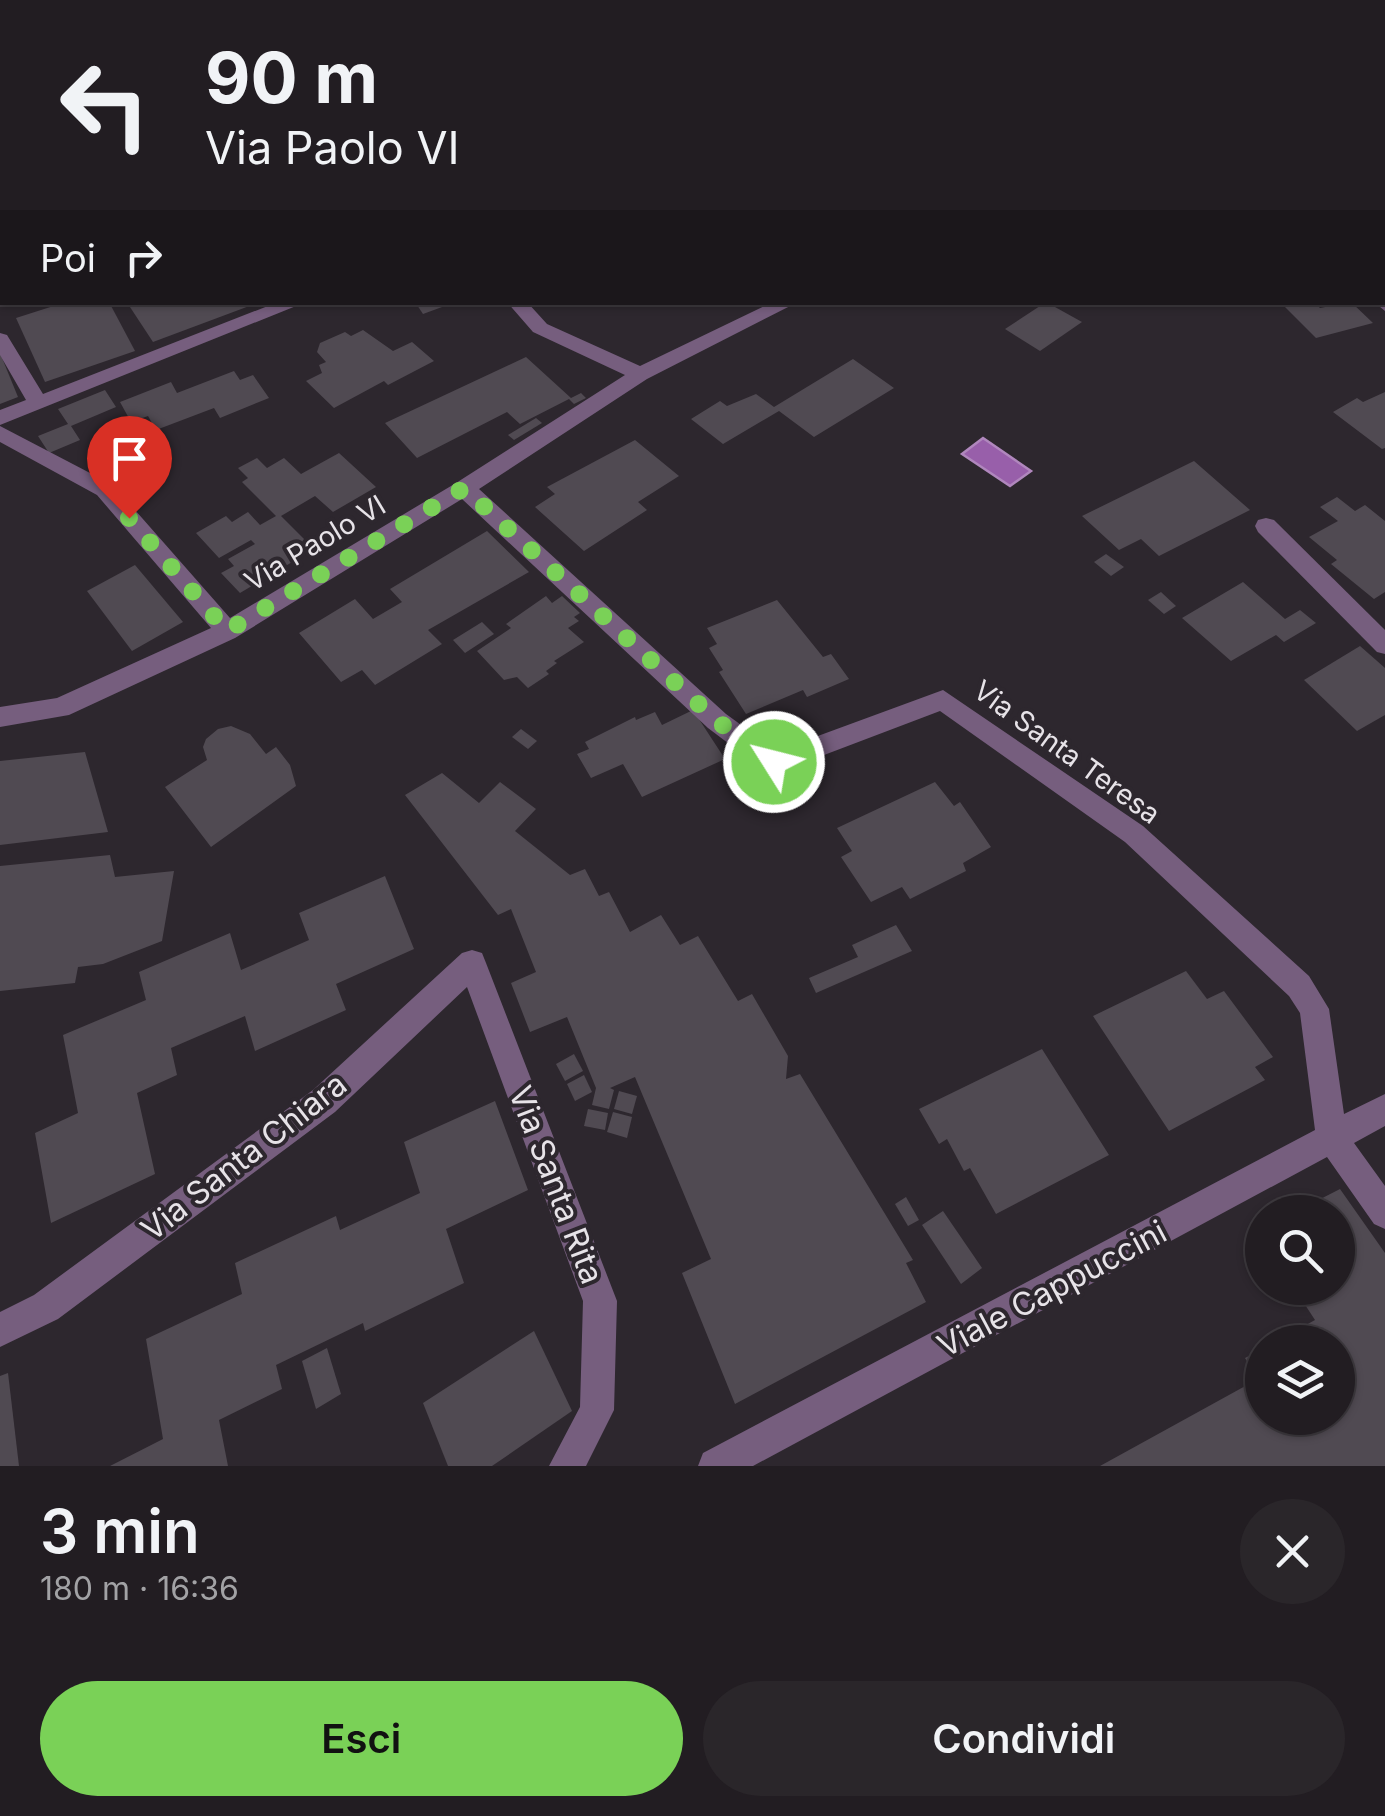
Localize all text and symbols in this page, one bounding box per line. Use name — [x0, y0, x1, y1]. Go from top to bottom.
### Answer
text: 90 m — [205, 35, 378, 120]
icon: left — [40, 40, 170, 170]
text: Via Paolo VI — [205, 120, 460, 175]
icon: right — [116, 230, 171, 285]
text: Poi — [40, 235, 96, 281]
pin — [87, 416, 172, 519]
icon: arrive — [102, 431, 157, 486]
street label: Via Paolo VI — [238, 488, 392, 598]
street label: Via Santa Teresa — [967, 673, 1167, 831]
position arrow — [722, 710, 826, 814]
street label: Via Santa Chiara — [133, 1064, 354, 1249]
street label: Via Santa Rita — [501, 1080, 612, 1289]
map controls — [1245, 1195, 1355, 1435]
button: search — [1245, 1195, 1355, 1305]
street label: Viale Cappuccini — [931, 1212, 1173, 1365]
button: layers — [1245, 1325, 1355, 1435]
text: 3 min — [40, 1495, 200, 1567]
button: close — [1240, 1499, 1345, 1604]
text: 180 m · 16:36 — [40, 1569, 239, 1608]
button: Esci — [40, 1681, 683, 1796]
button: Condividi — [703, 1681, 1345, 1796]

